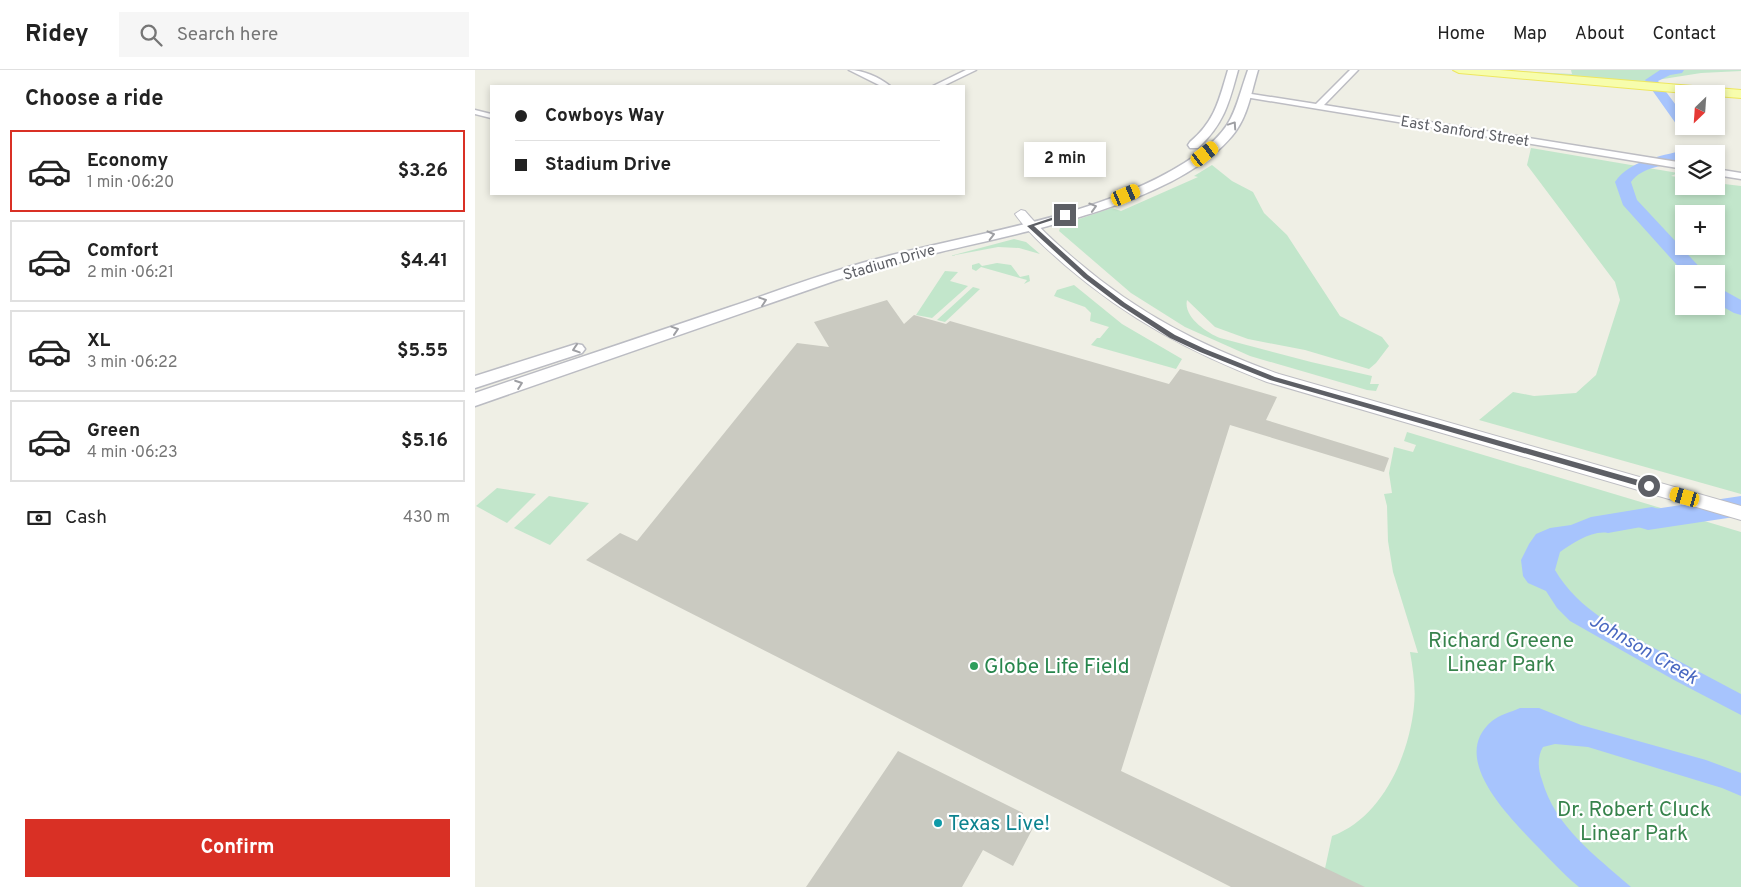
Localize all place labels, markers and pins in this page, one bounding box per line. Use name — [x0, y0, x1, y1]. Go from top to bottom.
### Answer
place label: Globe Life Field — [984, 654, 1130, 681]
marker: Globe Life Field — [968, 660, 980, 672]
place label: Texas Live! — [948, 811, 1050, 838]
marker: Texas Live! — [932, 817, 944, 829]

